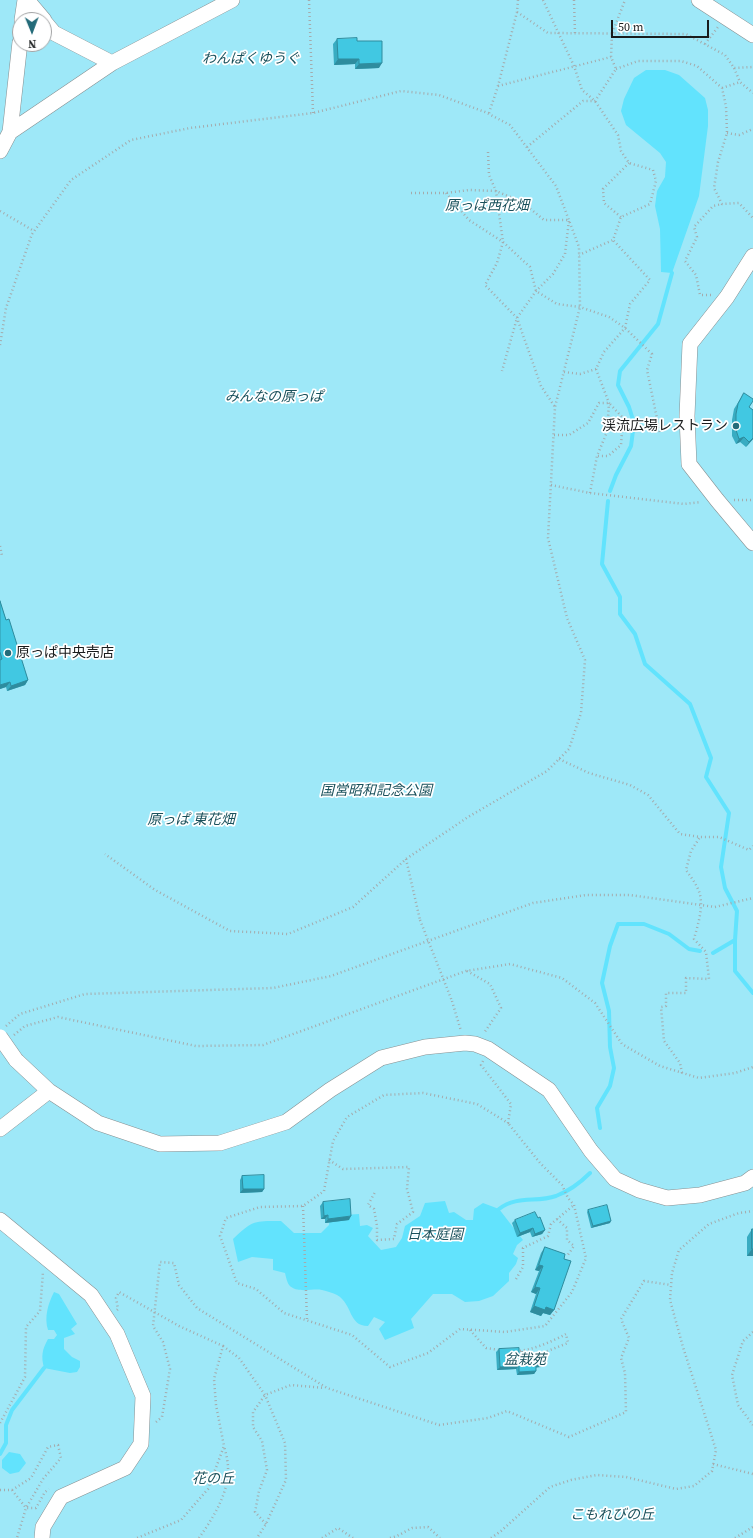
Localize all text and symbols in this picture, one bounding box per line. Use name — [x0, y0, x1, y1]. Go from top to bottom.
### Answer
north arrow — [12, 12, 52, 52]
scale bar — [613, 12, 711, 38]
text: 50 m — [618, 19, 644, 35]
text: N — [28, 36, 36, 51]
park label: わんぱくゆうぐ — [202, 51, 300, 67]
park label: 原っぱ西花畑 — [445, 198, 529, 214]
park label: みんなの原っぱ — [225, 389, 323, 405]
place label: 渓流広場レストラン — [602, 418, 728, 434]
marker: 渓流広場レストラン — [731, 421, 741, 431]
place label: 原っぱ中央売店 — [16, 645, 114, 661]
marker: 原っぱ中央売店 — [3, 648, 13, 658]
park label: 国営昭和記念公園 — [320, 783, 432, 799]
park label: 原っぱ 東花畑 — [147, 812, 235, 828]
park label: 日本庭園 — [407, 1227, 463, 1243]
park label: 盆栽苑 — [504, 1352, 546, 1368]
park label: 花の丘 — [192, 1471, 234, 1487]
park label: こもれびの丘 — [570, 1507, 654, 1523]

